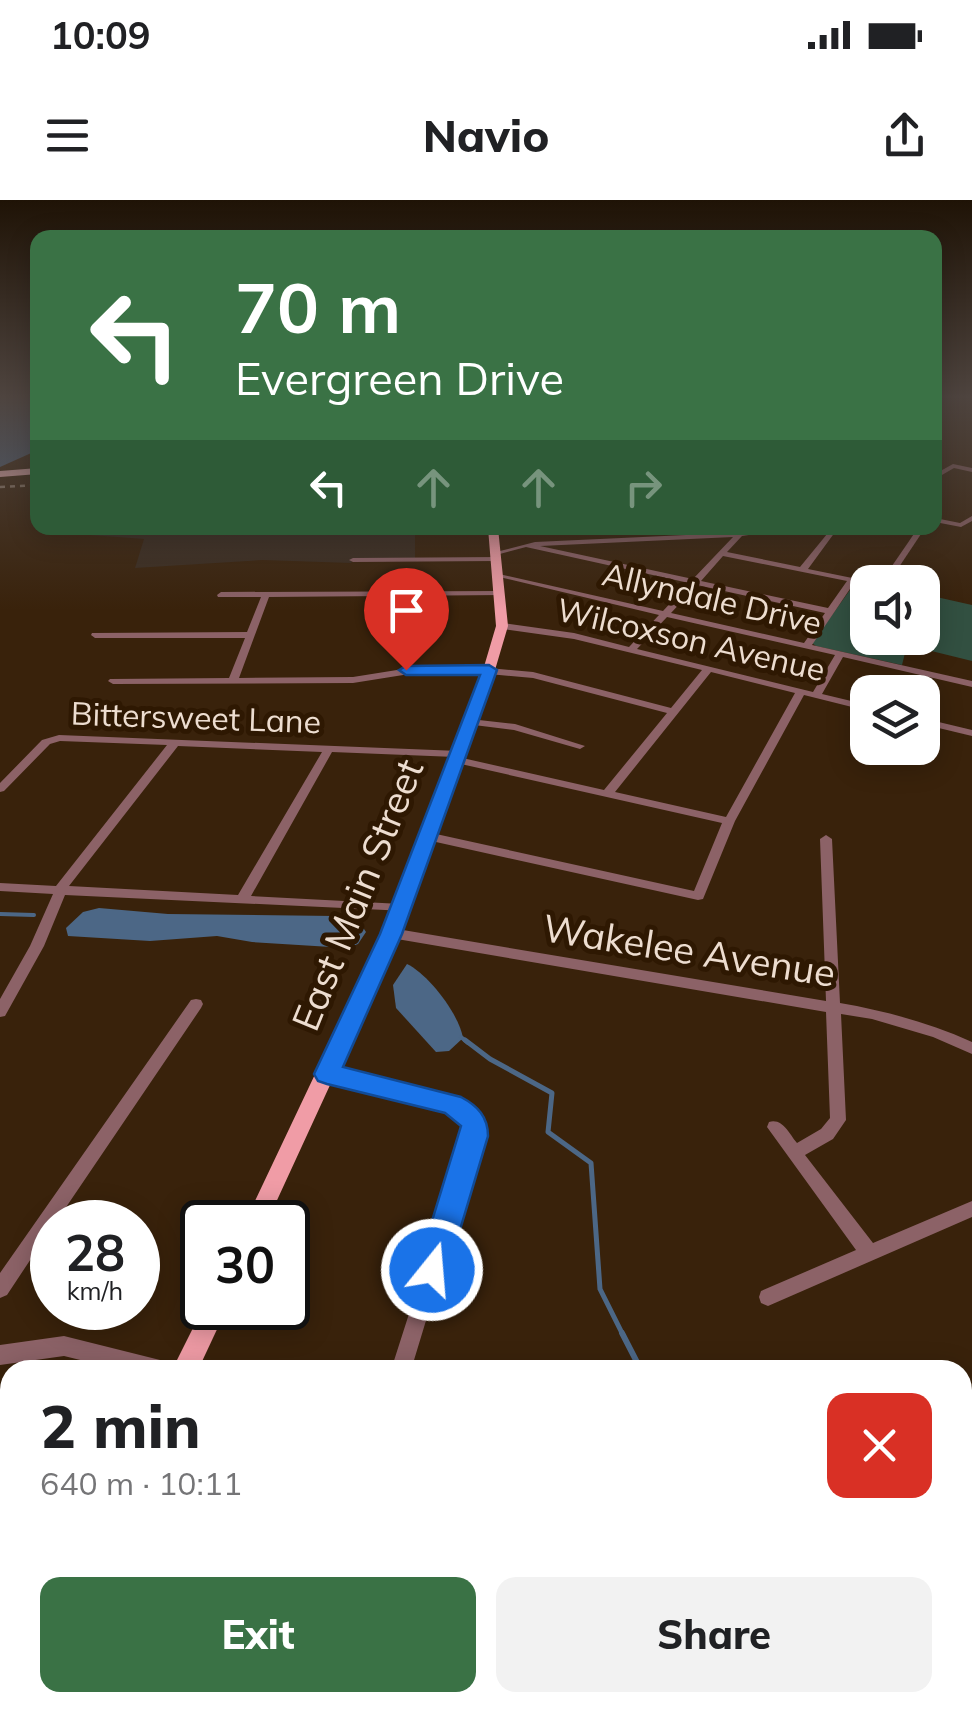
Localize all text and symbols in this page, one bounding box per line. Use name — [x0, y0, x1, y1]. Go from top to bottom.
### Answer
text: 10:09 — [50, 11, 151, 59]
text: Navio — [423, 107, 549, 163]
icon: menu — [40, 108, 95, 163]
icon: share — [877, 108, 932, 163]
text: 70 m — [235, 263, 401, 351]
icon: left — [70, 270, 200, 400]
text: Evergreen Drive — [235, 350, 564, 406]
icon: left — [301, 460, 356, 515]
icon: ahead — [406, 460, 461, 515]
icon: ahead — [511, 460, 566, 515]
icon: right — [616, 460, 671, 515]
street label: Allyndale Drive — [599, 553, 826, 643]
map controls — [850, 565, 940, 765]
button: sound — [850, 565, 940, 655]
pin — [364, 568, 449, 671]
icon: arrive — [379, 583, 434, 638]
street label: Wilcoxson Avenue — [553, 589, 829, 689]
button: layers — [850, 675, 940, 765]
street label: Bittersweet Lane — [70, 693, 322, 741]
street label: East Main Street — [281, 752, 433, 1037]
street label: Wakelee Avenue — [540, 903, 839, 997]
speed limit sign: 30 — [180, 1200, 310, 1330]
position arrow — [380, 1218, 484, 1322]
text: 28 — [65, 1221, 125, 1284]
text: km/h — [67, 1275, 123, 1306]
text: 2 min — [40, 1388, 201, 1463]
button: close — [827, 1393, 932, 1498]
text: 640 m · 10:11 — [40, 1463, 242, 1503]
button: Exit — [40, 1577, 476, 1692]
button: Share — [496, 1577, 932, 1692]

